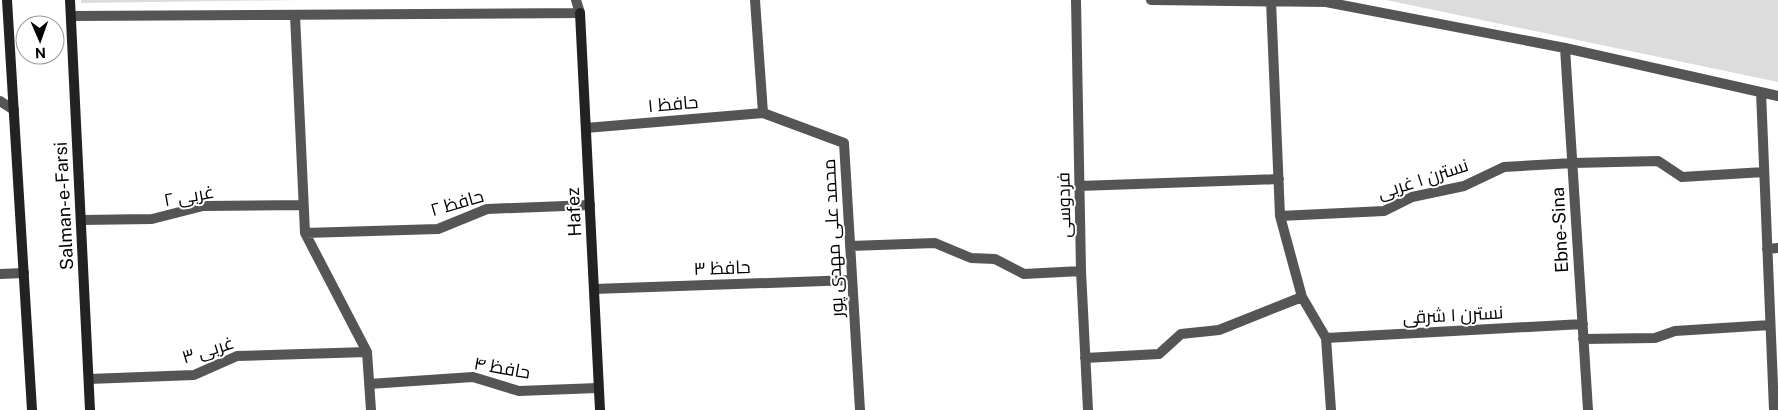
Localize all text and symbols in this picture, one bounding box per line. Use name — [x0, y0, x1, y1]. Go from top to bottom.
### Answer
north arrow — [15, 15, 65, 65]
text: N — [35, 45, 46, 61]
street label: حافظ ۱ — [647, 91, 699, 116]
street label: Salman-e-Farsi — [50, 141, 77, 271]
street label: نسترن ۱ غربی — [1375, 154, 1471, 204]
street label: محمد علی مهدی پور — [818, 158, 849, 319]
street label: فردوسی — [1052, 172, 1076, 238]
street label: ۲ غربی — [162, 181, 216, 211]
street label: حافظ ۲ — [428, 185, 486, 220]
street label: Hafez — [562, 187, 585, 237]
street label: Ebne-Sina — [1547, 187, 1572, 273]
street label: حافظ ۳ — [693, 256, 751, 279]
street label: نسترن ۱ شرقی — [1402, 301, 1504, 329]
street label: ۳ غربی — [179, 332, 237, 368]
street label: حافظ ۴ — [472, 352, 532, 383]

